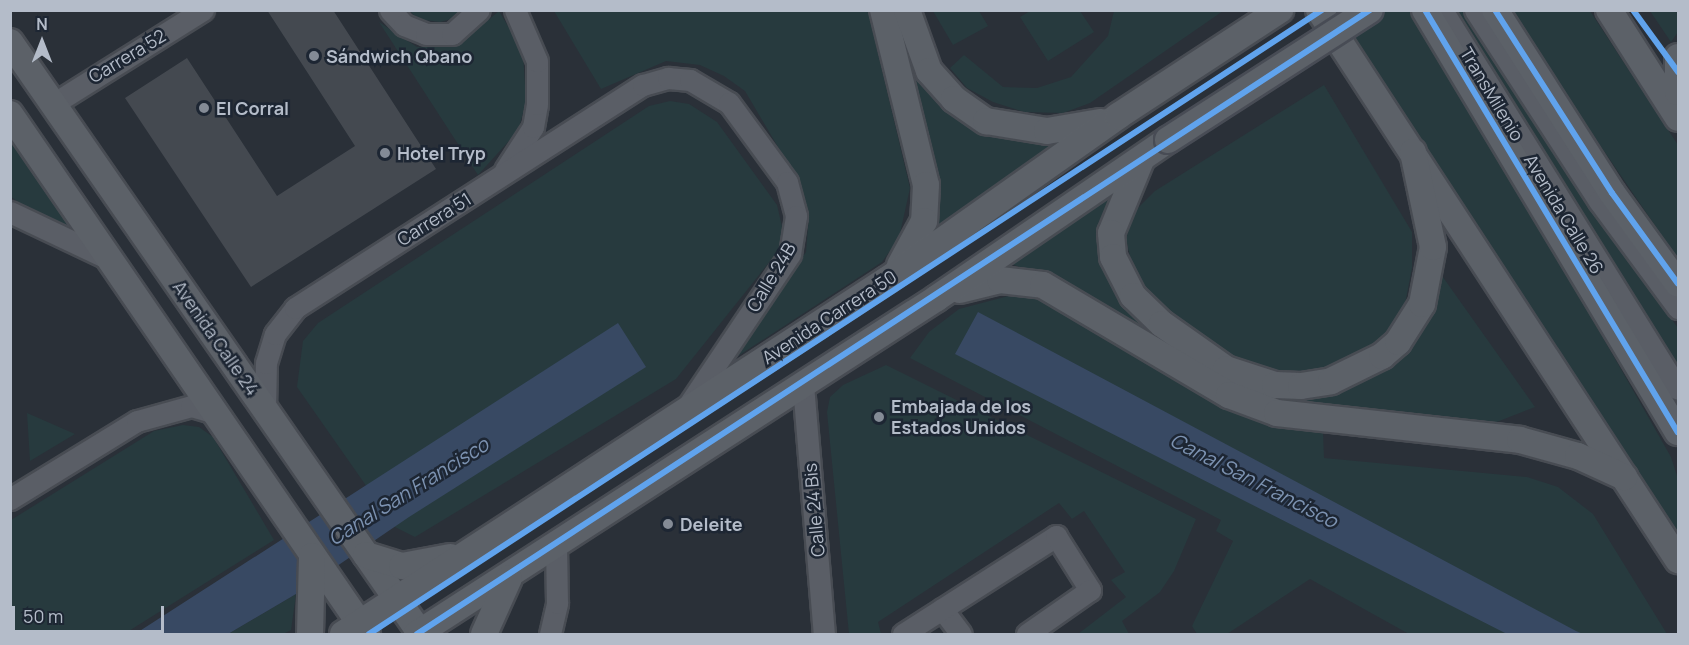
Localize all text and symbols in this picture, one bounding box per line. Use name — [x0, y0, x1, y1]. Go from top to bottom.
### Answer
north arrow — [12, 12, 72, 72]
text: N — [36, 13, 48, 35]
street label: Carrera 52 — [85, 25, 169, 87]
street label: TransMilenio — [1456, 43, 1528, 145]
place label: Sándwich Qbano — [326, 45, 472, 67]
marker: Sándwich Qbano — [307, 49, 321, 63]
place label: El Corral — [216, 97, 289, 119]
marker: El Corral — [197, 101, 211, 115]
place label: Hotel Tryp — [397, 142, 486, 164]
marker: Hotel Tryp — [378, 146, 392, 160]
street label: Avenida Calle 26 — [1520, 150, 1608, 278]
street label: Carrera 51 — [393, 188, 475, 250]
street label: Calle 24B — [742, 238, 800, 316]
street label: Avenida Carrera 50 — [758, 265, 900, 369]
street label: Avenida Calle 24 — [168, 277, 264, 399]
place label: Embajada de los Estados Unidos — [891, 396, 1031, 438]
marker: Embajada de los Estados Unidos — [872, 410, 886, 424]
water label: Canal San Francisco — [1166, 427, 1342, 533]
water label: Canal San Francisco — [323, 432, 493, 550]
street label: Calle 24 Bis — [799, 462, 829, 558]
place label: Deleite — [680, 513, 743, 535]
marker: Deleite — [661, 517, 675, 531]
scale bar — [15, 594, 166, 632]
text: 50 m — [23, 604, 63, 628]

